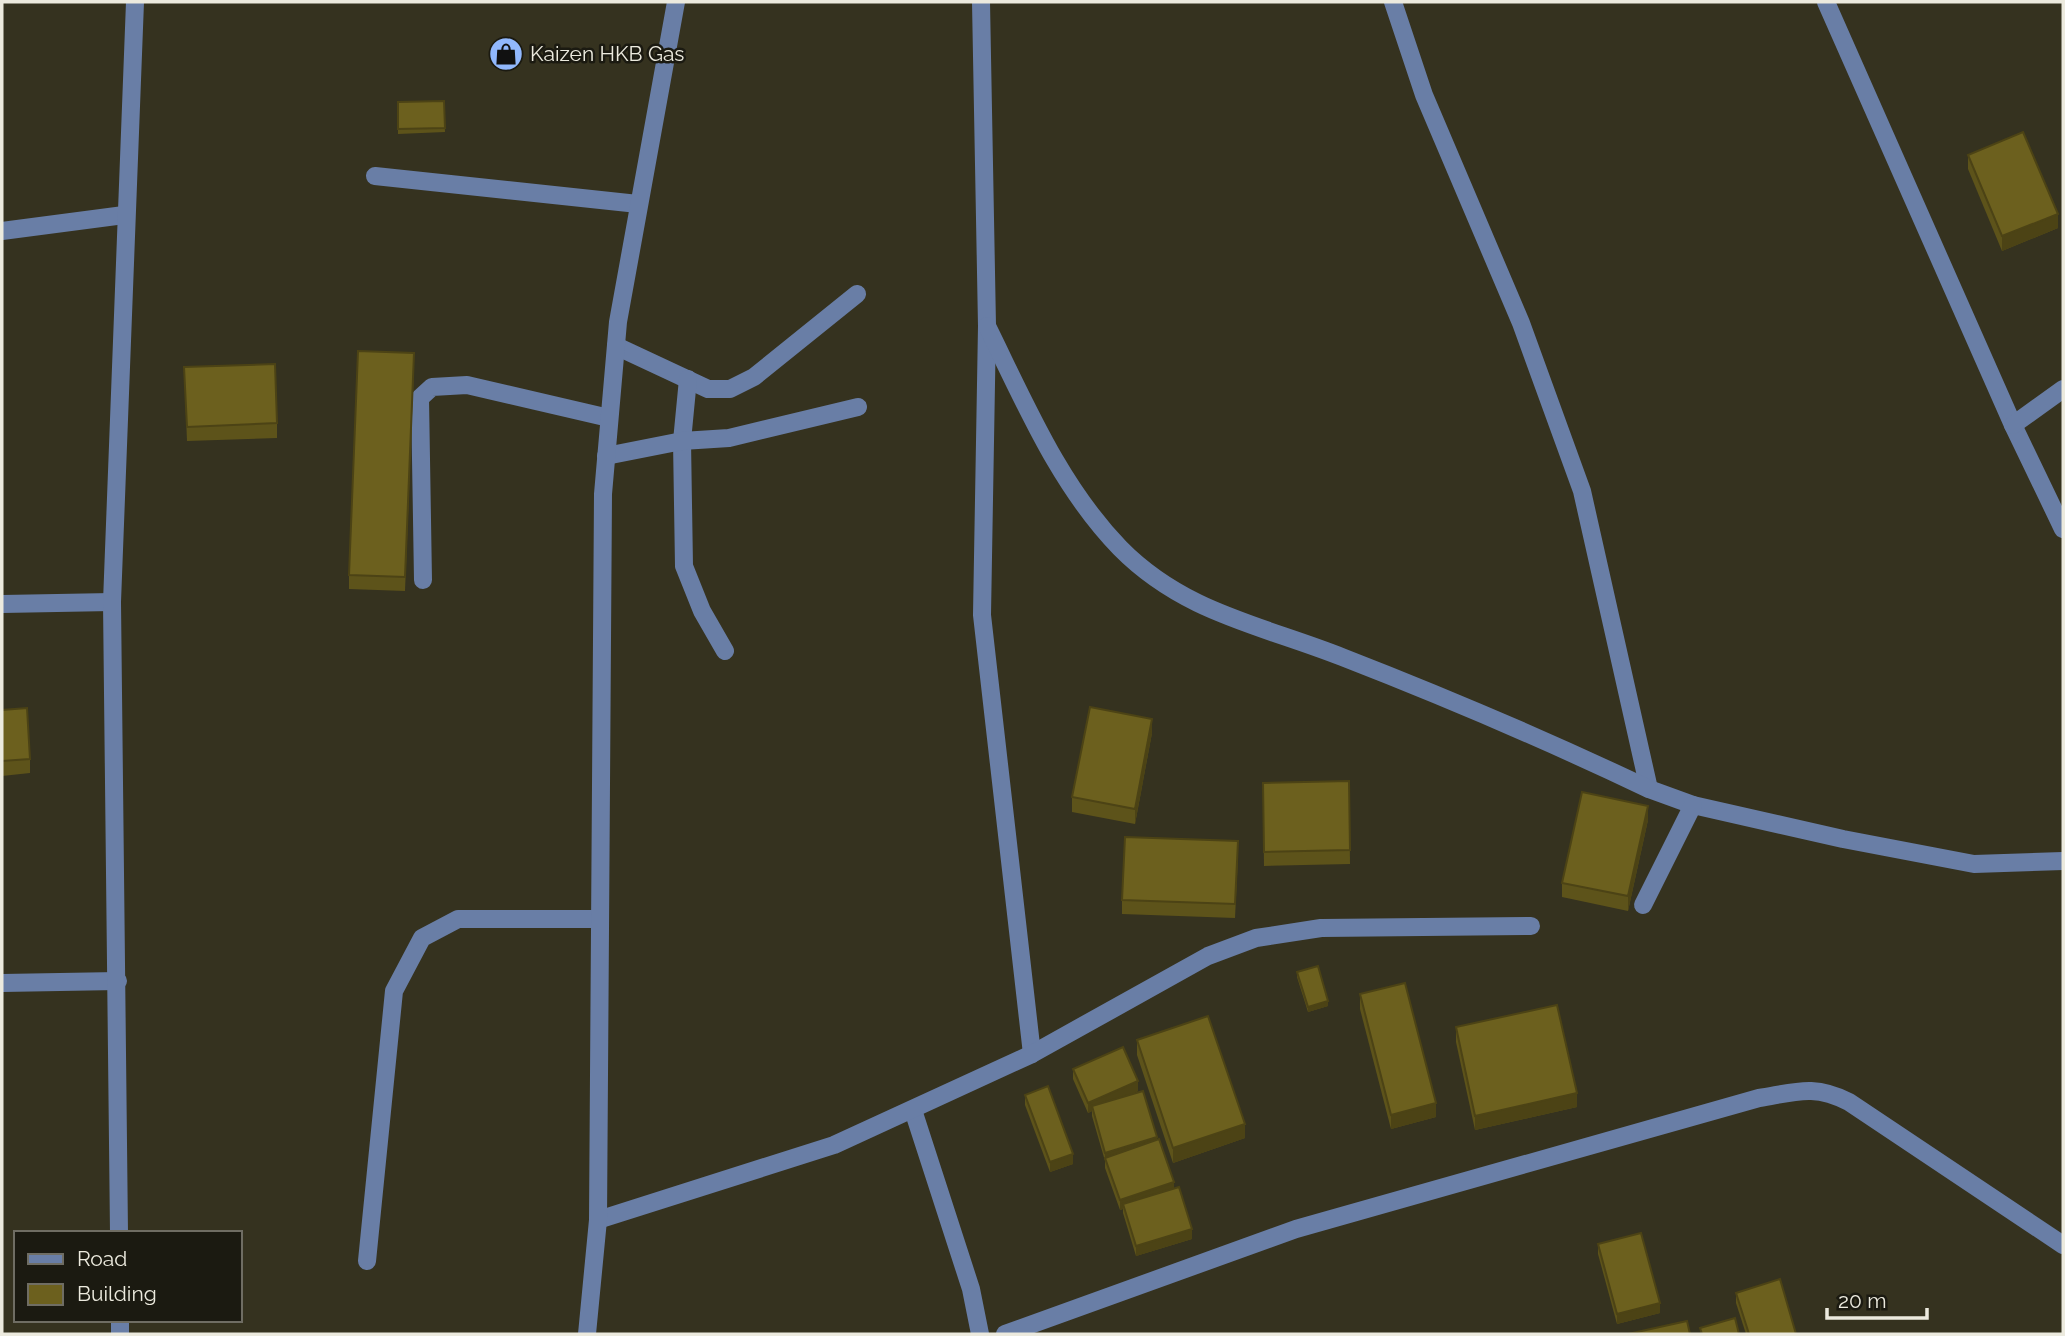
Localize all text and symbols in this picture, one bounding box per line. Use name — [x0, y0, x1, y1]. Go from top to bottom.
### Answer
shop icon: Kaizen HKB Gas — [487, 35, 525, 73]
place label: Kaizen HKB Gas — [530, 41, 685, 66]
legend — [14, 1231, 242, 1322]
text: Road — [77, 1246, 127, 1271]
scale bar — [1827, 1276, 1927, 1320]
text: Building — [77, 1281, 157, 1306]
text: 20 m — [1838, 1288, 1886, 1313]

